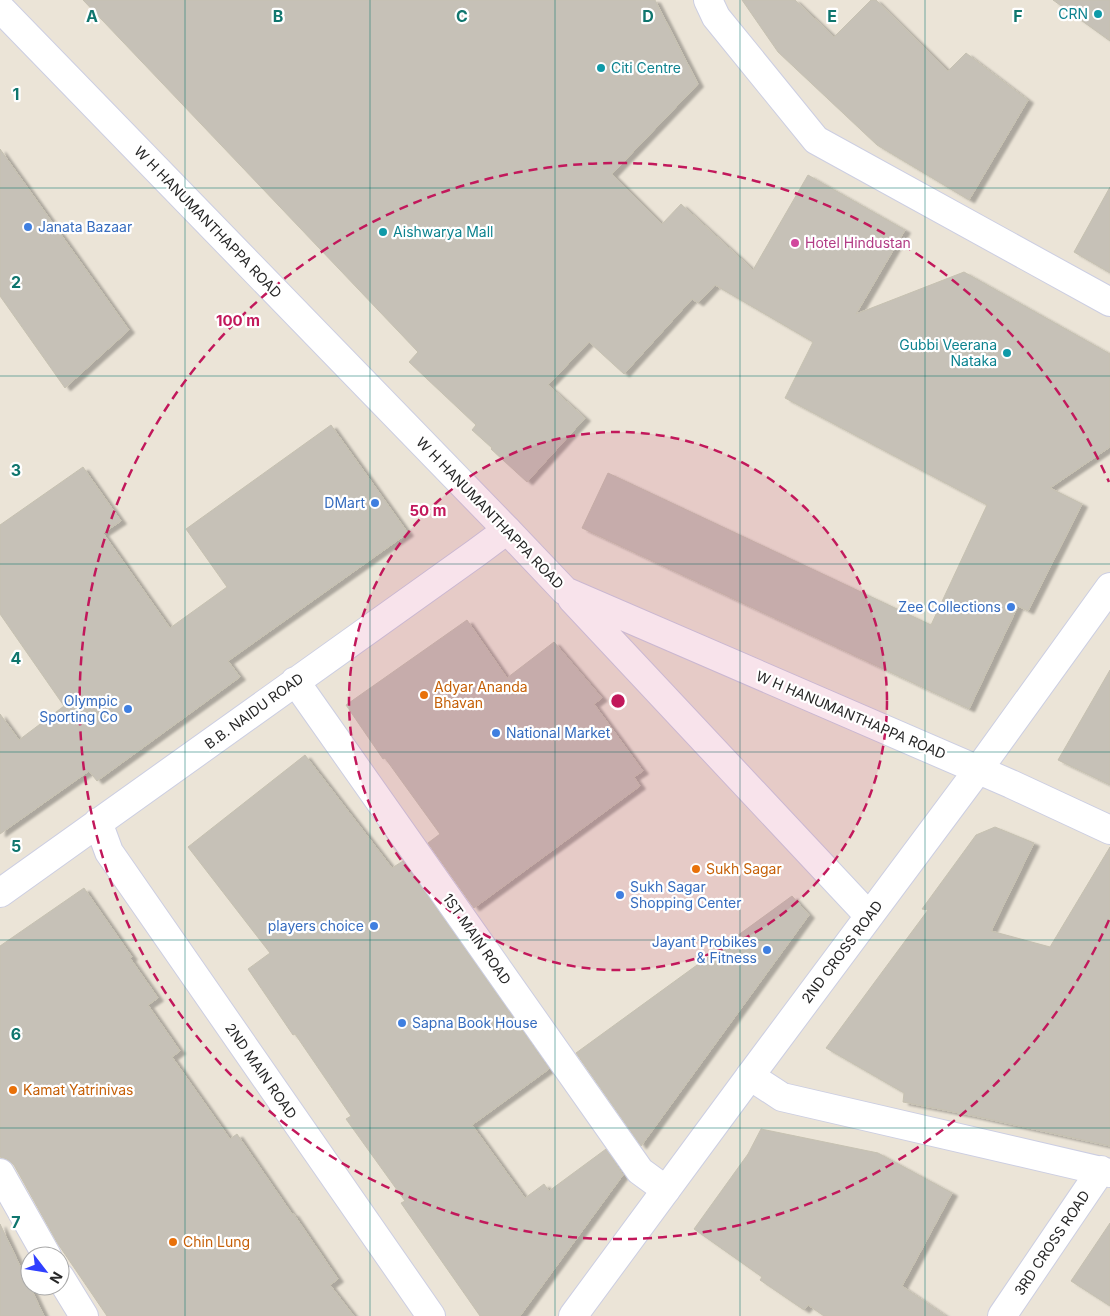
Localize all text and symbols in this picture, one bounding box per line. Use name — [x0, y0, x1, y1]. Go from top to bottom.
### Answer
place label: CRN — [1058, 5, 1088, 22]
text: A — [86, 6, 98, 26]
text: B — [273, 6, 283, 26]
text: C — [456, 6, 468, 26]
text: D — [642, 6, 654, 26]
text: E — [827, 6, 837, 26]
text: F — [1013, 6, 1023, 26]
marker: CRN — [1092, 8, 1104, 20]
place label: Citi Centre — [611, 59, 681, 76]
marker: Citi Centre — [595, 62, 607, 74]
text: 1 — [13, 84, 19, 104]
street label: W H HANUMANTHAPPA ROAD — [131, 142, 286, 301]
place label: Janata Bazaar — [38, 218, 132, 235]
marker: Janata Bazaar — [22, 221, 34, 233]
place label: Aishwarya Mall — [393, 223, 494, 240]
marker: Aishwarya Mall — [377, 226, 389, 238]
place label: Hotel Hindustan — [805, 234, 911, 251]
marker: Hotel Hindustan — [789, 237, 801, 249]
text: 2 — [11, 272, 21, 292]
text: 100 m — [216, 311, 260, 330]
place label: Gubbi Veerana Nataka — [899, 336, 997, 369]
marker: Gubbi Veerana Nataka — [1001, 347, 1013, 359]
street label: W H HANUMANTHAPPA ROAD — [413, 433, 568, 592]
text: 3 — [11, 460, 21, 480]
place label: DMart — [324, 494, 365, 511]
marker: DMart — [369, 497, 381, 509]
text: 50 m — [410, 501, 446, 520]
place label: Zee Collections — [898, 598, 1001, 615]
marker: Zee Collections — [1005, 601, 1017, 613]
text: 4 — [11, 648, 22, 668]
street label: W H HANUMANTHAPPA ROAD — [754, 667, 949, 762]
street label: B.B. NAIDU ROAD — [201, 669, 306, 752]
place label: Adyar Ananda Bhavan — [434, 678, 528, 711]
marker: Adyar Ananda Bhavan — [418, 689, 430, 701]
place label: Olympic Sporting Co — [39, 692, 118, 725]
centre of rings — [609, 692, 627, 710]
marker: Olympic Sporting Co — [122, 703, 134, 715]
place label: National Market — [506, 724, 611, 741]
marker: National Market — [490, 727, 502, 739]
text: 5 — [11, 836, 21, 856]
place label: Sukh Sagar — [706, 860, 782, 877]
marker: Sukh Sagar — [690, 863, 702, 875]
place label: Sukh Sagar Shopping Center — [630, 878, 742, 911]
marker: Sukh Sagar Shopping Center — [614, 889, 626, 901]
street label: 1ST MAIN ROAD — [440, 890, 515, 987]
street label: 2ND CROSS ROAD — [798, 897, 886, 1006]
place label: players choice — [268, 917, 364, 934]
marker: players choice — [368, 920, 380, 932]
place label: Jayant Probikes & Fitness — [652, 933, 757, 966]
marker: Jayant Probikes & Fitness — [761, 944, 773, 956]
place label: Sapna Book House — [412, 1014, 538, 1031]
marker: Sapna Book House — [396, 1017, 408, 1029]
street label: 2ND MAIN ROAD — [222, 1020, 301, 1122]
text: 6 — [11, 1024, 21, 1044]
place label: Kamat Yatrinivas — [23, 1081, 133, 1098]
marker: Kamat Yatrinivas — [7, 1084, 19, 1096]
street label: 3RD CROSS ROAD — [1010, 1187, 1093, 1298]
text: 7 — [11, 1212, 21, 1232]
place label: Chin Lung — [183, 1233, 250, 1250]
marker: Chin Lung — [167, 1236, 179, 1248]
north arrow — [20, 1246, 70, 1296]
text: N — [47, 1269, 67, 1287]

